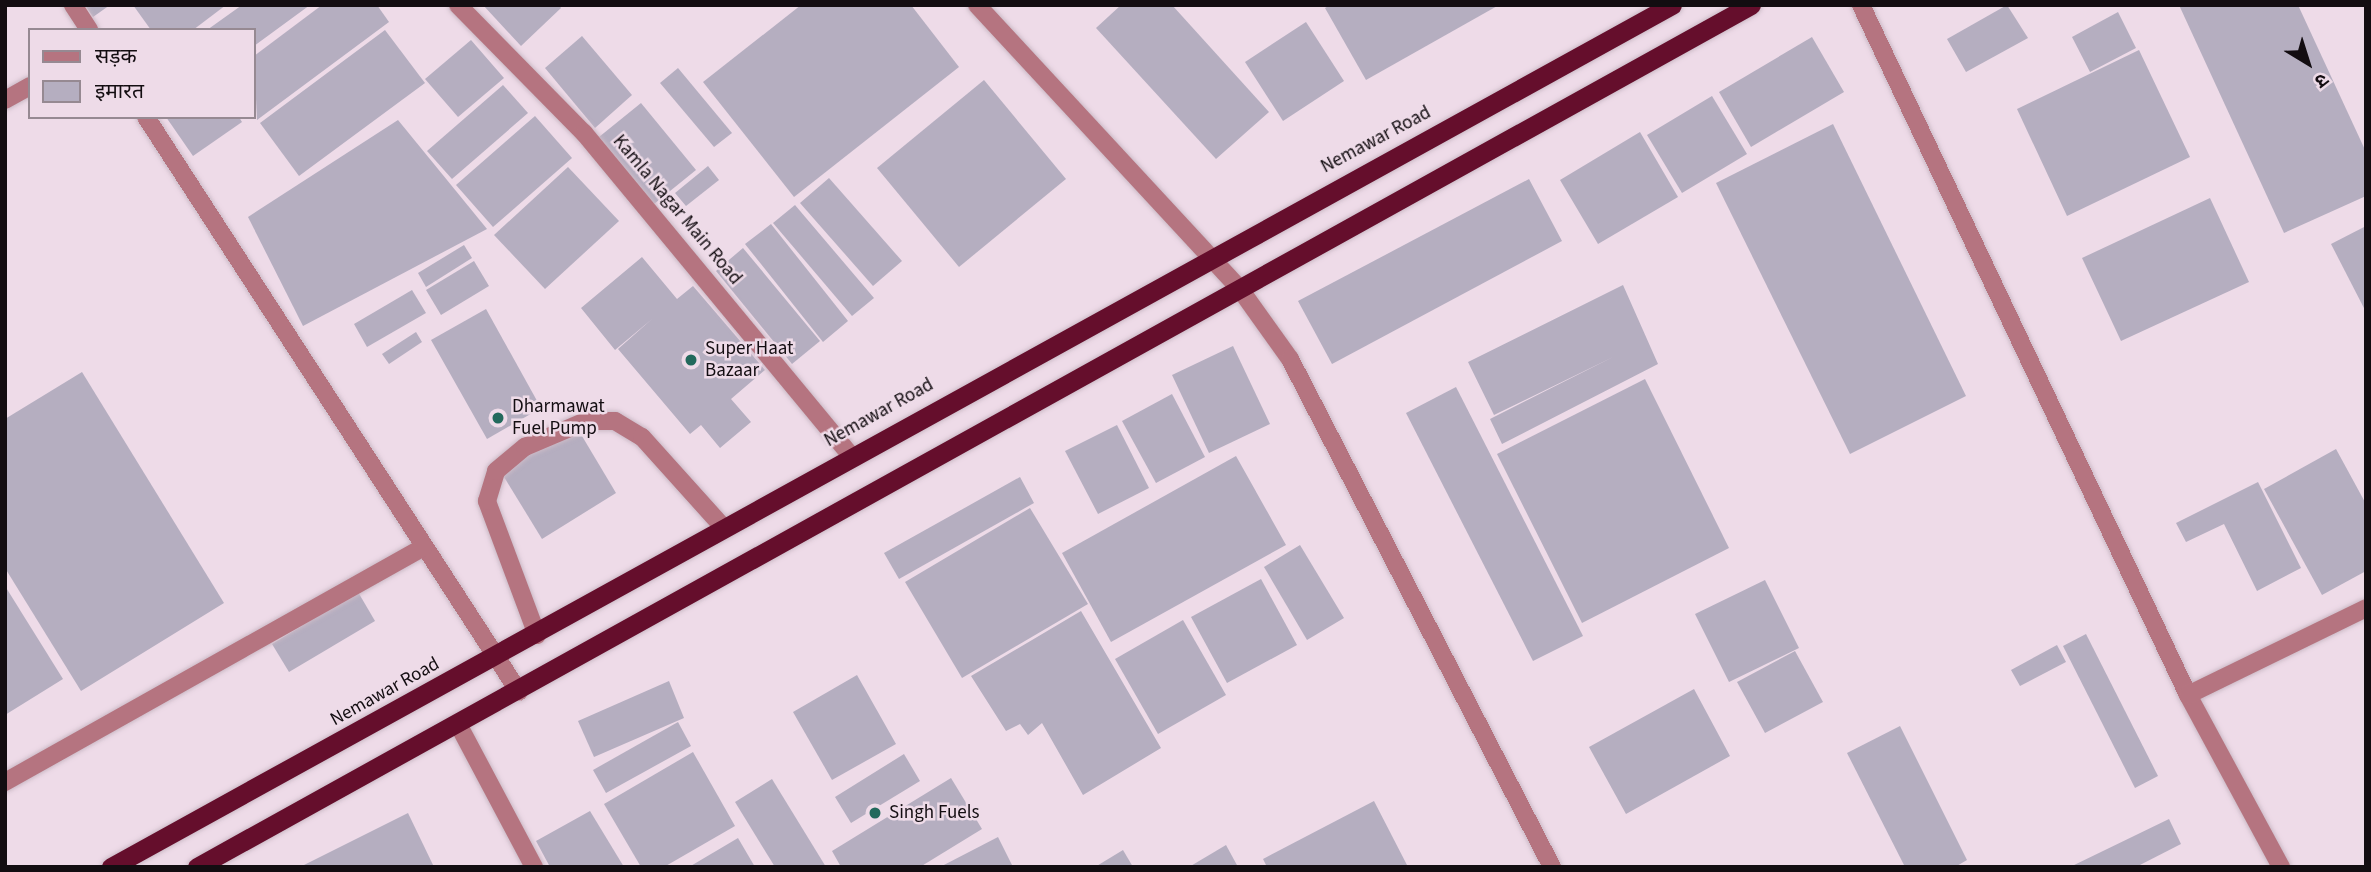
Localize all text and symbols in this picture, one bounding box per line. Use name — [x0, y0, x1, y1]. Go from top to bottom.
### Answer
legend — [28, 28, 256, 119]
north arrow — [2273, 28, 2343, 98]
text: सड़क — [95, 41, 137, 71]
text: उ — [2309, 66, 2334, 94]
text: इमारत — [95, 76, 144, 106]
street label: Nemawar Road — [1317, 101, 1435, 179]
street label: Kamla Nagar Main Road — [608, 130, 746, 290]
place label: Super Haat Bazaar — [705, 338, 794, 382]
marker: Super Haat Bazaar — [683, 352, 699, 368]
street label: Nemawar Road — [820, 374, 938, 452]
place label: Dharmawat Fuel Pump — [512, 396, 605, 440]
marker: Dharmawat Fuel Pump — [490, 410, 506, 426]
street label: Nemawar Road — [326, 653, 444, 731]
place label: Singh Fuels — [889, 802, 980, 824]
marker: Singh Fuels — [867, 805, 883, 821]

